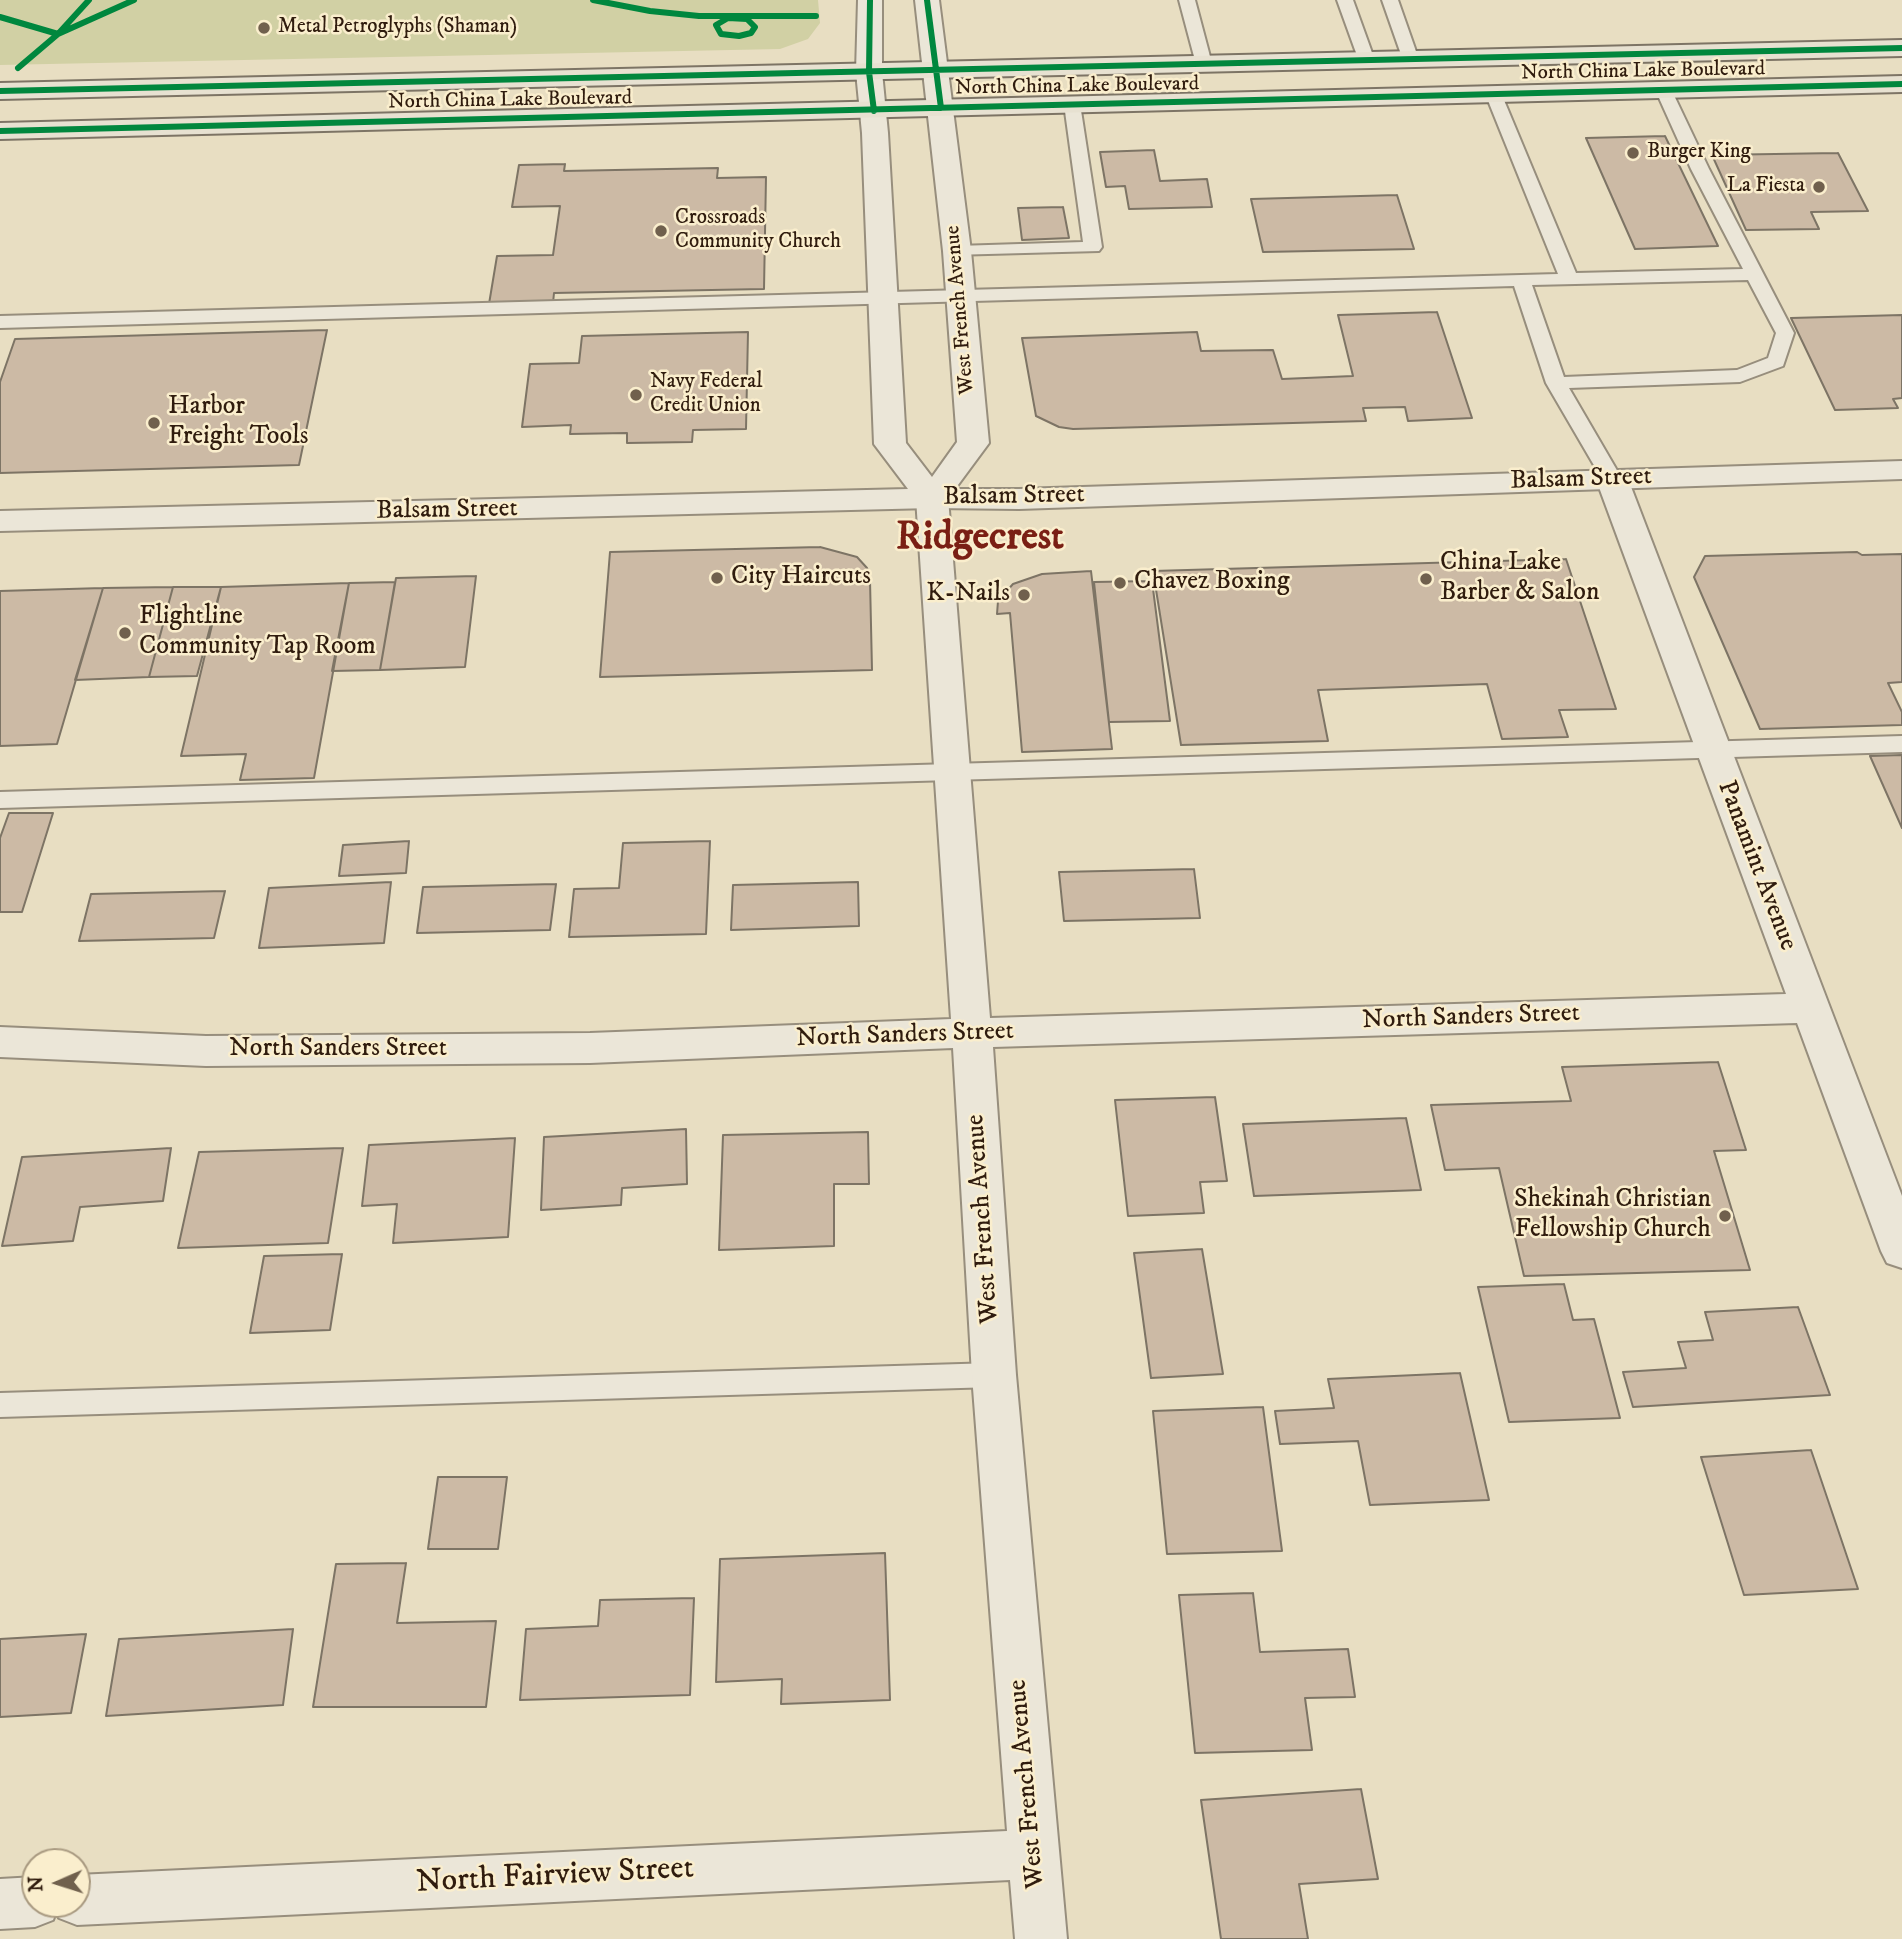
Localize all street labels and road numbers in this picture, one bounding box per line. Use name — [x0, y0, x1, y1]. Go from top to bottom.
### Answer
street label: North China Lake Boulevard — [1521, 57, 1765, 87]
street label: North China Lake Boulevard — [955, 72, 1199, 102]
street label: North China Lake Boulevard — [388, 86, 632, 116]
street label: West French Avenue — [941, 224, 981, 396]
street label: Balsam Street — [1510, 462, 1652, 498]
street label: Balsam Street — [943, 480, 1085, 514]
street label: Balsam Street — [376, 494, 518, 528]
street label: Panamint Avenue — [1709, 777, 1803, 955]
street label: North Sanders Street — [1362, 999, 1580, 1037]
street label: North Sanders Street — [796, 1017, 1014, 1055]
street label: North Sanders Street — [229, 1034, 447, 1066]
street label: West French Avenue — [961, 1113, 1007, 1325]
street label: West French Avenue — [1003, 1678, 1053, 1890]
street label: North Fairview Street — [415, 1851, 695, 1903]

